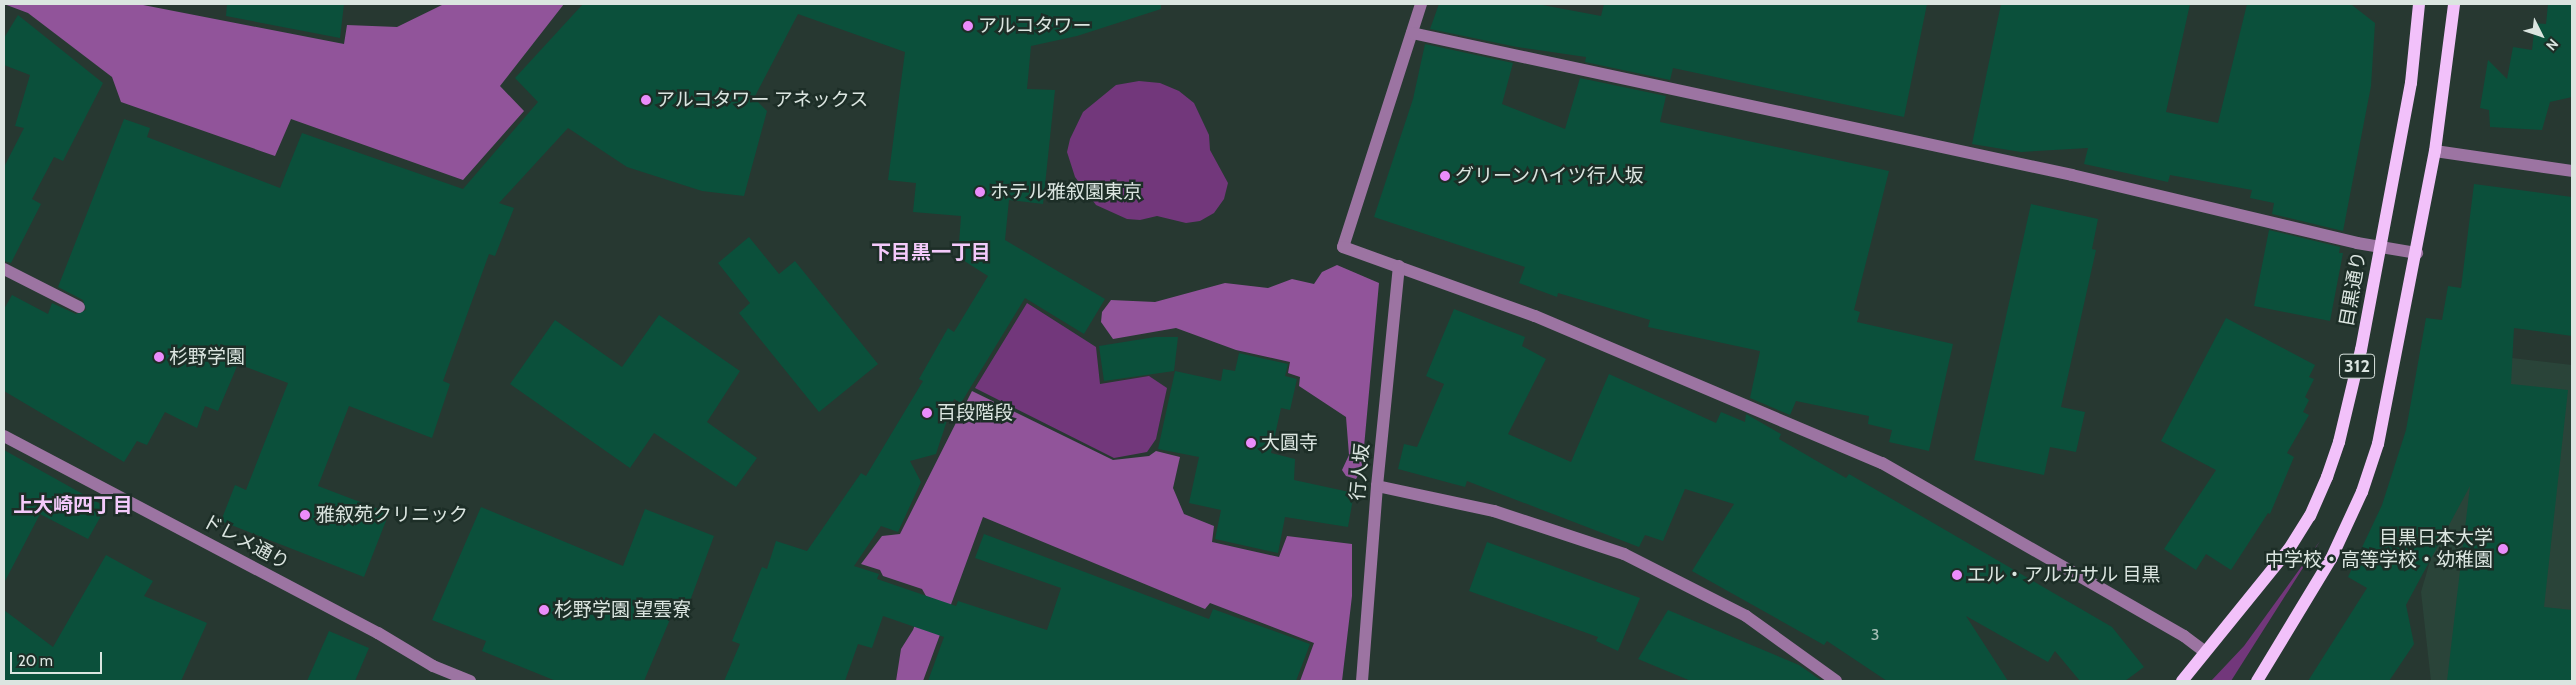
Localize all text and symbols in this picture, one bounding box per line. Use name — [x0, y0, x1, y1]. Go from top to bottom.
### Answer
north arrow — [2516, 10, 2566, 60]
place label: アルコタワー — [978, 15, 1092, 37]
marker: アルコタワー — [962, 20, 974, 32]
text: N — [2542, 35, 2562, 54]
place label: アルコタワー アネックス — [656, 89, 869, 111]
marker: アルコタワー アネックス — [640, 94, 652, 106]
place label: グリーンハイツ行人坂 — [1455, 165, 1645, 187]
marker: グリーンハイツ行人坂 — [1439, 170, 1451, 182]
place label: ホテル雅叙園東京 — [990, 181, 1142, 203]
marker: ホテル雅叙園東京 — [974, 186, 986, 198]
district label: 下目黒一丁目 — [871, 240, 991, 264]
street label: 目黒通り — [2335, 250, 2371, 328]
place label: 杉野学園 — [169, 346, 245, 368]
marker: 杉野学園 — [153, 351, 165, 363]
road number: 312 — [2338, 351, 2376, 382]
place label: 百段階段 — [937, 402, 1013, 424]
marker: 百段階段 — [921, 407, 933, 419]
place label: 大圓寺 — [1261, 432, 1318, 454]
marker: 大圓寺 — [1245, 437, 1257, 449]
street label: 行人坂 — [1346, 443, 1374, 501]
district label: 上大崎四丁目 — [13, 493, 133, 517]
place label: 雅叙苑クリニック — [316, 504, 468, 526]
marker: 雅叙苑クリニック — [298, 508, 312, 522]
street label: ドレメ通り — [199, 510, 293, 574]
place label: 目黒日本大学 中学校・高等学校・幼稚園 — [2265, 527, 2493, 571]
marker: 目黒日本大学 中学校・高等学校・幼稚園 — [2497, 543, 2509, 555]
place label: エル・アルカサル 目黒 — [1967, 564, 2161, 586]
marker: エル・アルカサル 目黒 — [1951, 569, 1963, 581]
place label: 杉野学園 望雲寮 — [554, 599, 691, 621]
marker: 杉野学園 望雲寮 — [538, 604, 550, 616]
house number: 3 — [1871, 625, 1879, 645]
scale bar — [12, 642, 105, 674]
text: 20 m — [18, 652, 53, 670]

